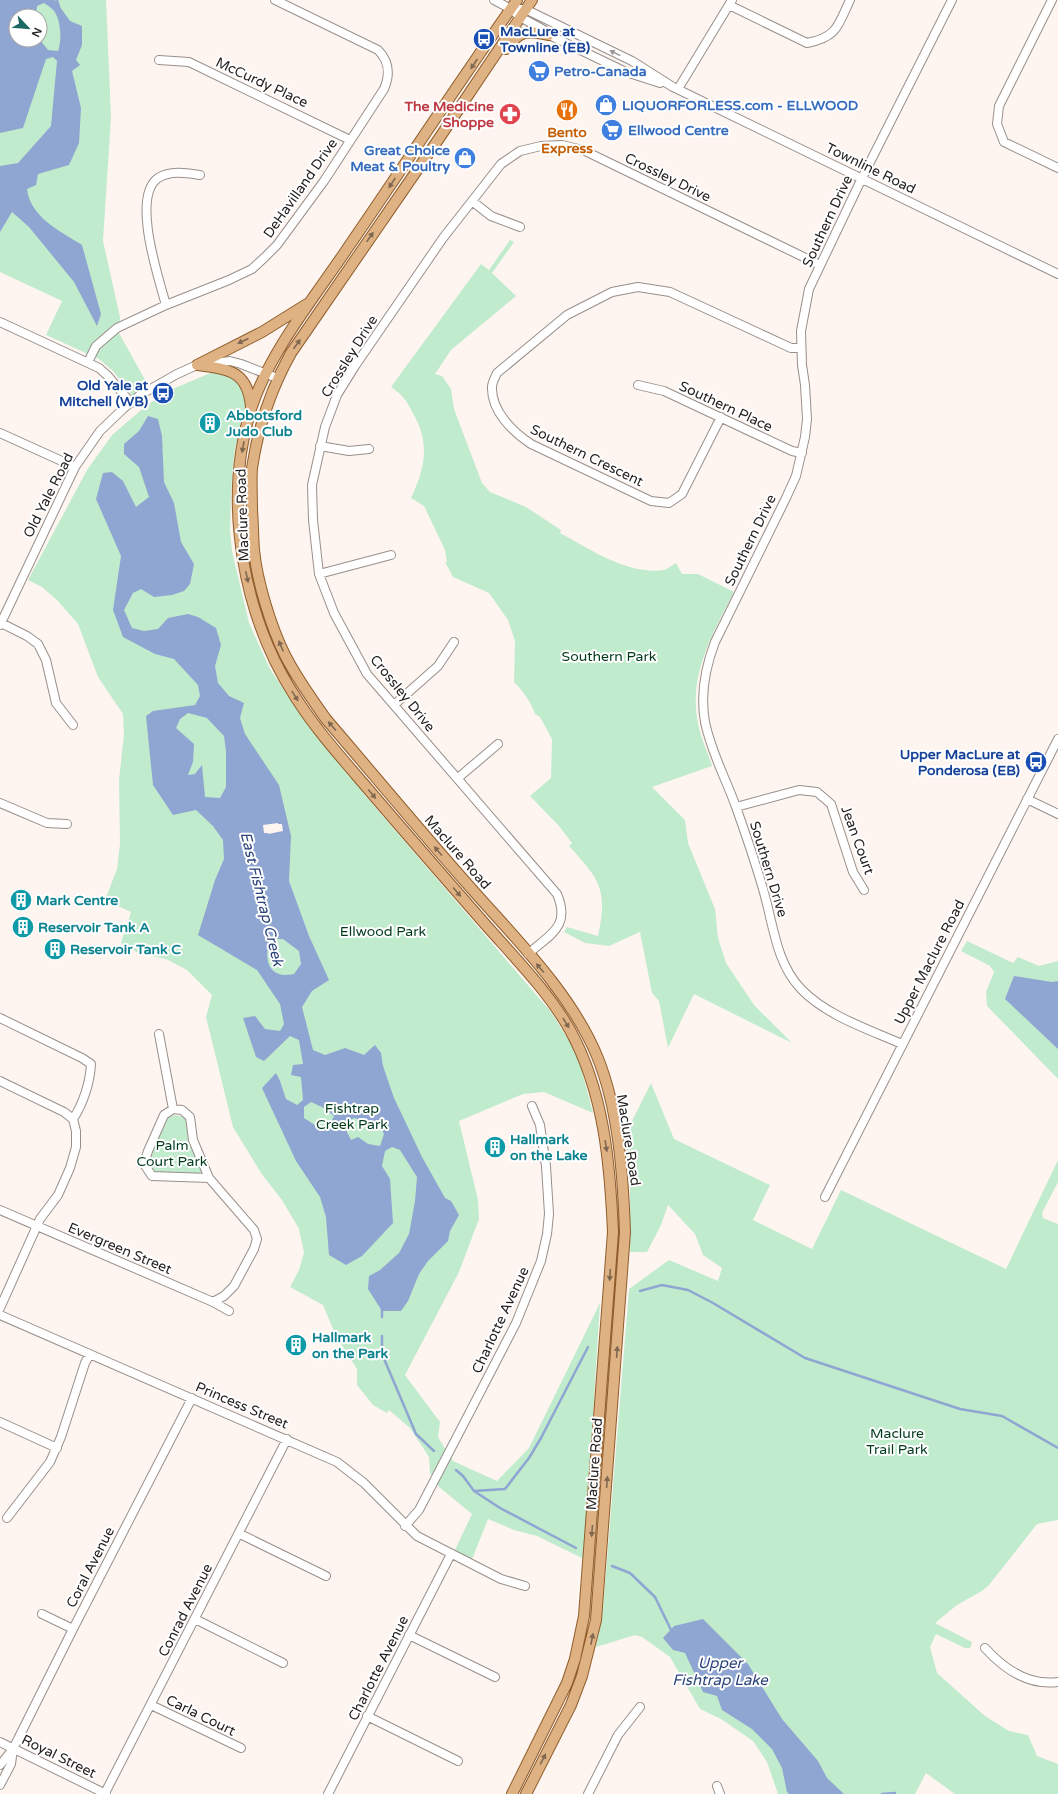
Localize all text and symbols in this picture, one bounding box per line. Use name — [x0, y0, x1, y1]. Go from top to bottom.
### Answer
north arrow — [8, 8, 48, 48]
place label: MacLure at Townline (EB) — [499, 23, 590, 56]
text: N — [29, 25, 44, 39]
bus stop icon: MacLure at Townline (EB) — [471, 26, 497, 52]
one-way arrow — [609, 50, 621, 56]
street label: McCurdy Place — [213, 54, 311, 111]
one-way arrow — [470, 58, 477, 70]
supermarket icon: Petro-Canada — [526, 58, 552, 84]
place label: Petro-Canada — [554, 63, 647, 80]
shop icon: LIQUORFORLESS.com - ELLWOOD — [593, 92, 619, 118]
restaurant icon: Bento Express — [554, 97, 580, 123]
place label: LIQUORFORLESS.com - ELLWOOD — [622, 97, 859, 114]
place label: The Medicine Shoppe — [403, 98, 494, 131]
pharmacy icon: The Medicine Shoppe — [497, 101, 523, 127]
supermarket icon: Ellwood Centre — [599, 117, 625, 143]
place label: Ellwood Centre — [628, 122, 729, 139]
place label: Bento Express — [541, 124, 593, 157]
street label: DeHavilland Drive — [260, 135, 341, 241]
street label: Townline Road — [823, 139, 919, 198]
place label: Great Choice Meat & Poultry — [350, 142, 450, 175]
shop icon: Great Choice Meat & Poultry — [452, 145, 478, 171]
street label: Crossley Drive — [622, 149, 714, 206]
street label: Southern Drive — [799, 172, 856, 270]
one-way arrow — [389, 177, 396, 189]
one-way arrow — [366, 232, 374, 242]
street label: Crossley Drive — [317, 312, 382, 401]
one-way arrow — [237, 338, 248, 344]
one-way arrow — [293, 339, 301, 349]
place label: Old Yale at Mitchell (WB) — [59, 377, 149, 410]
street label: Southern Place — [676, 377, 775, 436]
bus stop icon: Old Yale at Mitchell (WB) — [150, 380, 176, 406]
place label: Abbotsford Judo Club — [225, 407, 302, 440]
building icon: Abbotsford Judo Club — [197, 410, 223, 436]
street label: Southern Crescent — [528, 421, 647, 490]
one-way arrow — [240, 441, 246, 454]
street label: Old Yale Road — [20, 450, 77, 541]
street label: Maclure Road — [232, 468, 253, 562]
street label: Southern Drive — [721, 492, 780, 589]
one-way arrow — [244, 570, 250, 583]
one-way arrow — [278, 640, 284, 651]
park label: Southern Park — [562, 648, 657, 665]
street label: Crossley Drive — [367, 652, 439, 735]
one-way arrow — [291, 691, 299, 702]
one-way arrow — [327, 721, 336, 731]
place label: Upper MacLure at Ponderosa (EB) — [900, 746, 1021, 779]
bus stop icon: Upper MacLure at Ponderosa (EB) — [1023, 749, 1049, 775]
one-way arrow — [368, 789, 377, 799]
street label: Jean Court — [837, 804, 878, 877]
street label: Maclure Road — [421, 812, 494, 893]
street label: Southern Drive — [746, 819, 791, 919]
water label: East Fishtrap Creek — [237, 830, 288, 970]
one-way arrow — [434, 846, 443, 855]
building icon: Mark Centre — [8, 887, 34, 913]
one-way arrow — [453, 887, 462, 897]
place label: Mark Centre — [36, 892, 118, 909]
street label: Upper Maclure Road — [891, 897, 968, 1027]
building icon: Reservoir Tank A — [10, 914, 36, 940]
place label: Reservoir Tank A — [38, 919, 150, 936]
park label: Ellwood Park — [340, 923, 427, 940]
building icon: Reservoir Tank C — [42, 936, 68, 962]
place label: Reservoir Tank C — [70, 941, 181, 958]
one-way arrow — [536, 963, 545, 974]
one-way arrow — [562, 1017, 569, 1029]
street label: Maclure Road — [613, 1093, 644, 1187]
park label: Fishtrap Creek Park — [316, 1100, 388, 1133]
place label: Hallmark on the Lake — [510, 1131, 588, 1164]
building icon: Hallmark on the Lake — [482, 1134, 508, 1160]
park label: Palm Court Park — [137, 1137, 208, 1170]
one-way arrow — [603, 1140, 609, 1152]
street label: Evergreen Street — [65, 1219, 175, 1278]
street label: Charlotte Avenue — [468, 1264, 533, 1376]
one-way arrow — [606, 1269, 613, 1281]
place label: Hallmark on the Park — [312, 1329, 388, 1362]
building icon: Hallmark on the Park — [283, 1332, 309, 1358]
one-way arrow — [613, 1346, 620, 1358]
street label: Princess Street — [193, 1378, 291, 1433]
street label: Maclure Road — [583, 1417, 606, 1511]
park label: Maclure Trail Park — [866, 1425, 928, 1458]
one-way arrow — [604, 1476, 611, 1488]
street label: Coral Avenue — [63, 1524, 118, 1611]
one-way arrow — [588, 1525, 595, 1537]
street label: Conrad Avenue — [155, 1561, 216, 1660]
street label: Charlotte Avenue — [345, 1613, 412, 1724]
one-way arrow — [589, 1633, 595, 1645]
water label: Upper Fishtrap Lake — [672, 1654, 769, 1689]
street label: Carla Court — [163, 1691, 239, 1740]
street label: Royal Street — [19, 1731, 99, 1782]
one-way arrow — [540, 1754, 547, 1765]

